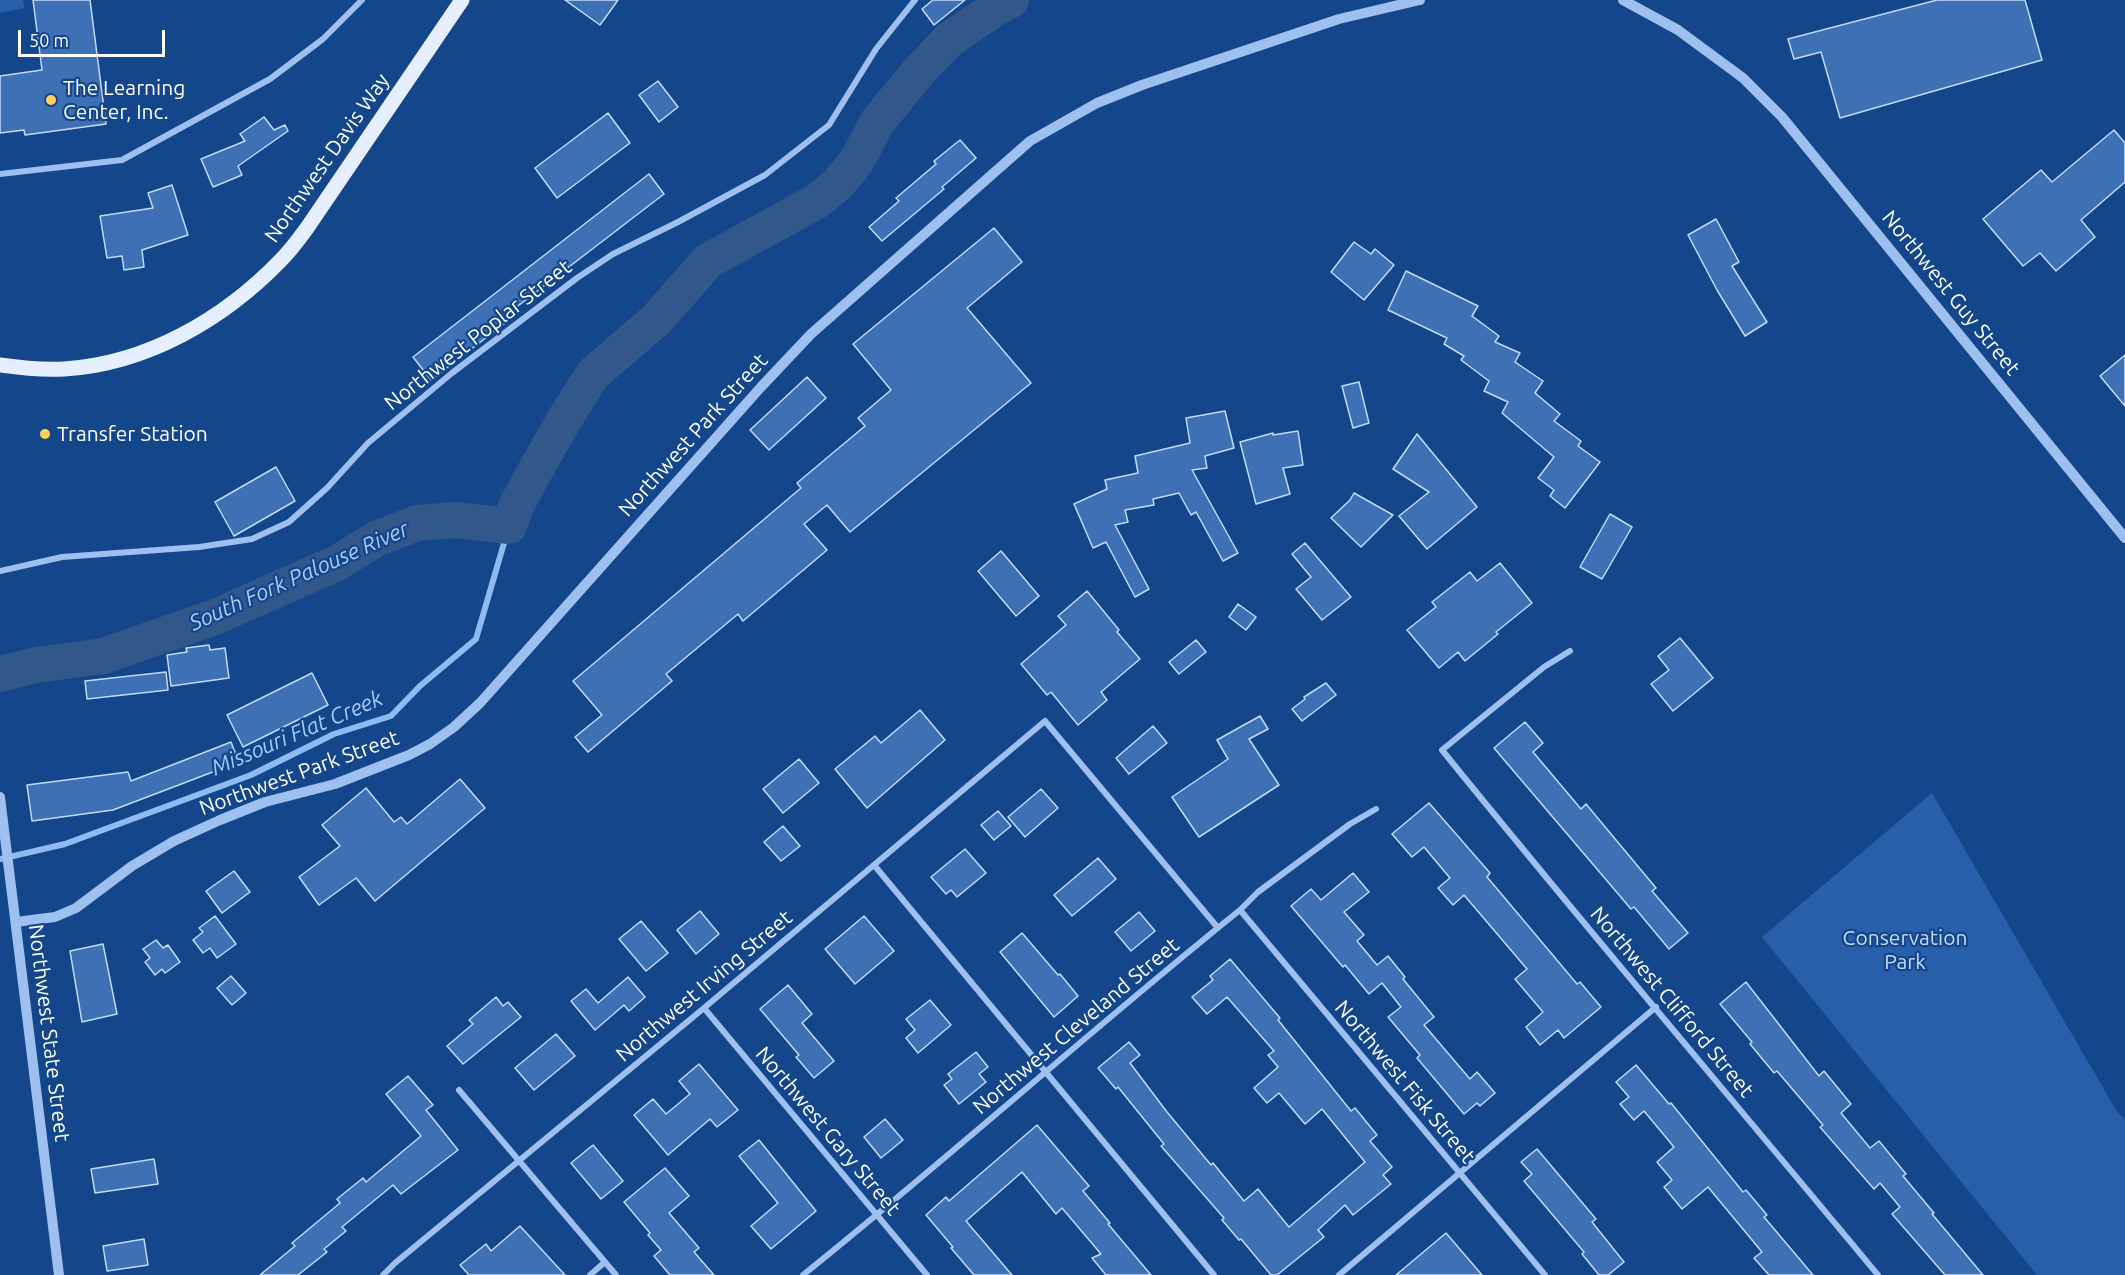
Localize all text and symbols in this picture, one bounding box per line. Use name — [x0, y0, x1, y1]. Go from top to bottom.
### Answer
scale bar — [21, 18, 168, 56]
text: 50 m — [29, 30, 69, 50]
street label: Northwest Davis Way — [259, 69, 395, 247]
place label: The Learning Center, Inc. — [63, 75, 185, 125]
marker: The Learning Center, Inc. — [44, 93, 58, 107]
street label: Northwest Guy Street — [1877, 205, 2025, 381]
street label: Northwest Poplar Street — [380, 254, 576, 416]
street label: Northwest Park Street — [613, 348, 773, 522]
place label: Transfer Station — [57, 421, 208, 447]
marker: Transfer Station — [38, 427, 52, 441]
water label: South Fork Palouse River — [185, 516, 413, 636]
water label: Missouri Flat Creek — [207, 685, 387, 781]
street label: Northwest Park Street — [196, 725, 402, 821]
street label: Northwest Clifford Street — [1585, 902, 1759, 1102]
street label: Northwest Irving Street — [611, 905, 797, 1067]
street label: Northwest State Street — [23, 923, 75, 1143]
park label: Conservation Park — [1843, 925, 1967, 975]
street label: Northwest Cleveland Street — [968, 932, 1184, 1120]
street label: Northwest Fisk Street — [1330, 995, 1480, 1169]
street label: Northwest Gary Street — [750, 1042, 906, 1220]

